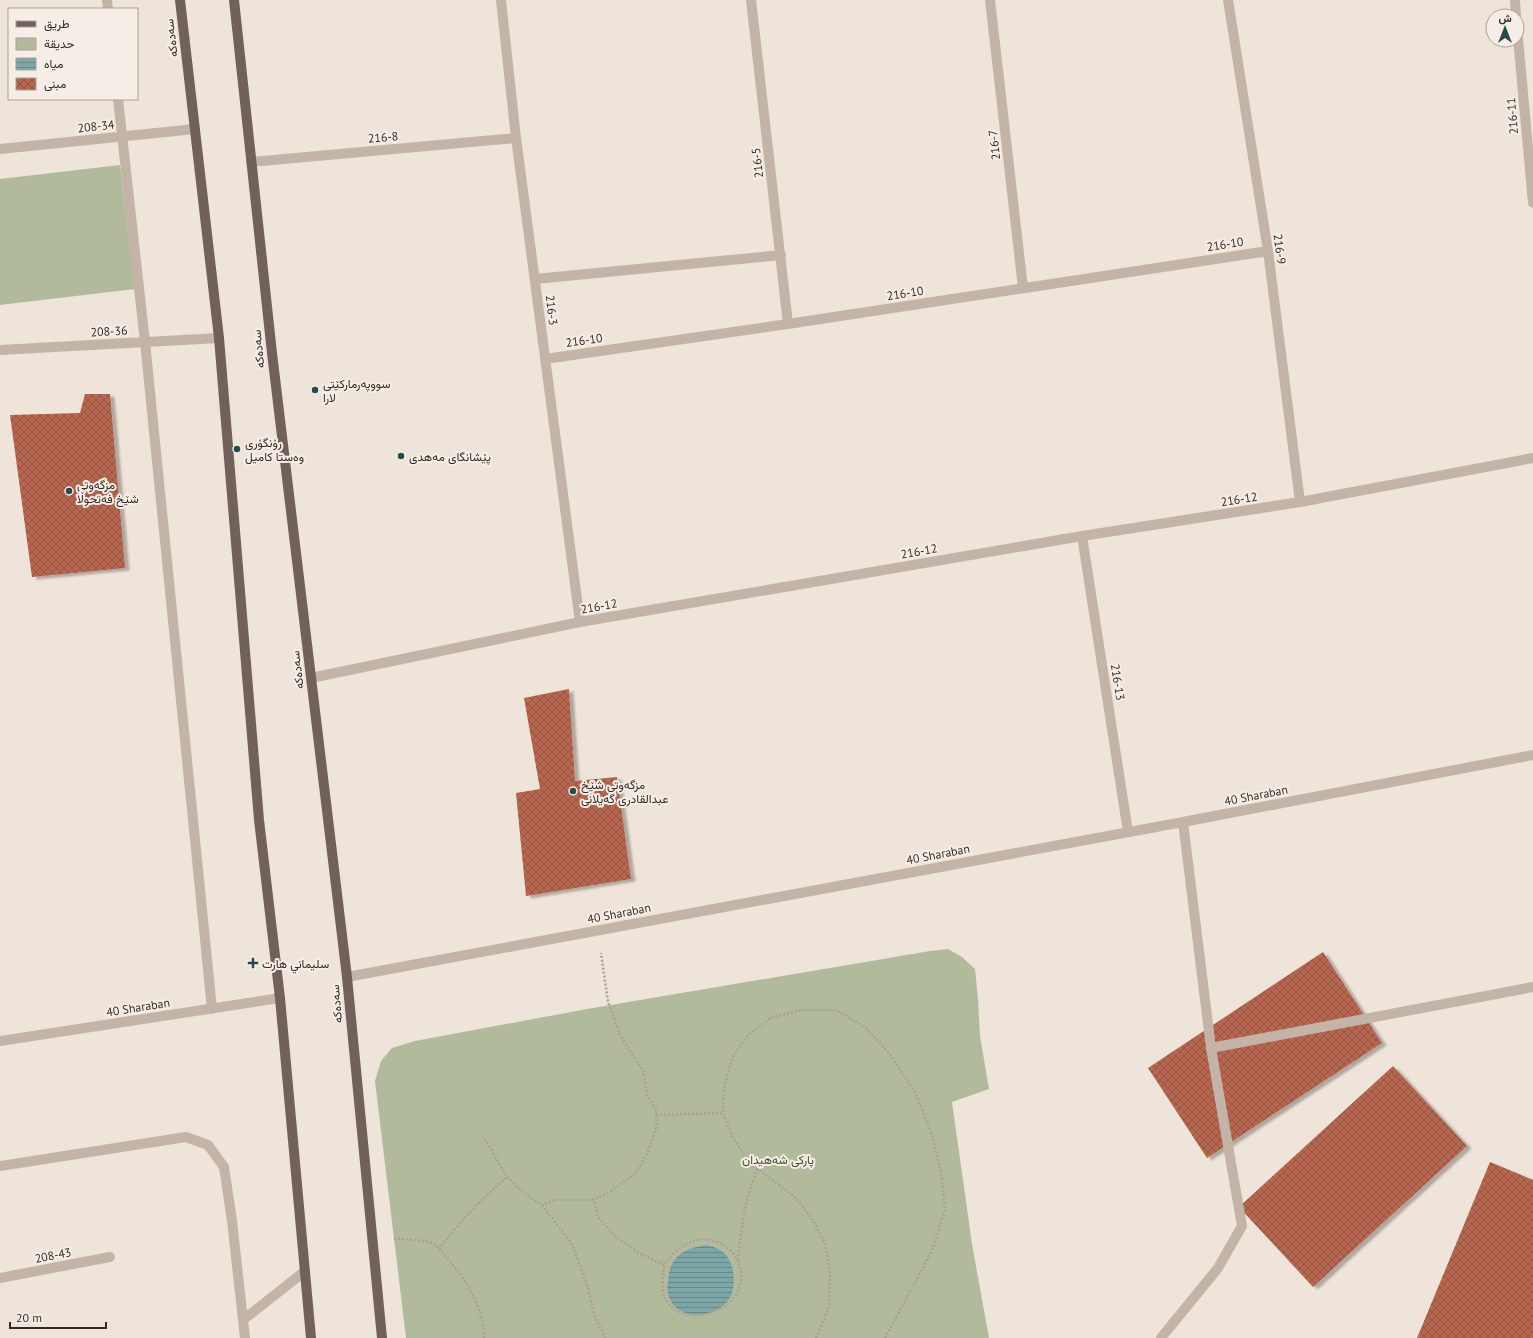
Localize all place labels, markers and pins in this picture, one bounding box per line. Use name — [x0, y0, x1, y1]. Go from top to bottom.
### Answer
place label: سووپەرمارکێتی لارا — [323, 376, 391, 406]
marker: سووپەرمارکێتی لارا — [310, 385, 320, 395]
place label: رۆنگۆری وەستا کامیل — [245, 435, 304, 465]
marker: رۆنگۆری وەستا کامیل — [232, 444, 242, 454]
place label: پێشانگای مەهدی — [409, 449, 491, 465]
marker: پێشانگای مەهدی — [396, 451, 406, 461]
place label: مزگەوتی شێخ فەتحوڵا — [77, 477, 139, 508]
marker: مزگەوتی شێخ فەتحوڵا — [64, 486, 74, 496]
place label: مزگەوتی شێخ عبدالقادری گەیلانی — [581, 777, 668, 807]
marker: مزگەوتی شێخ عبدالقادری گەیلانی — [568, 786, 578, 796]
place label: سليماني هارت — [262, 956, 329, 974]
marker: سليماني هارت — [247, 957, 259, 969]

